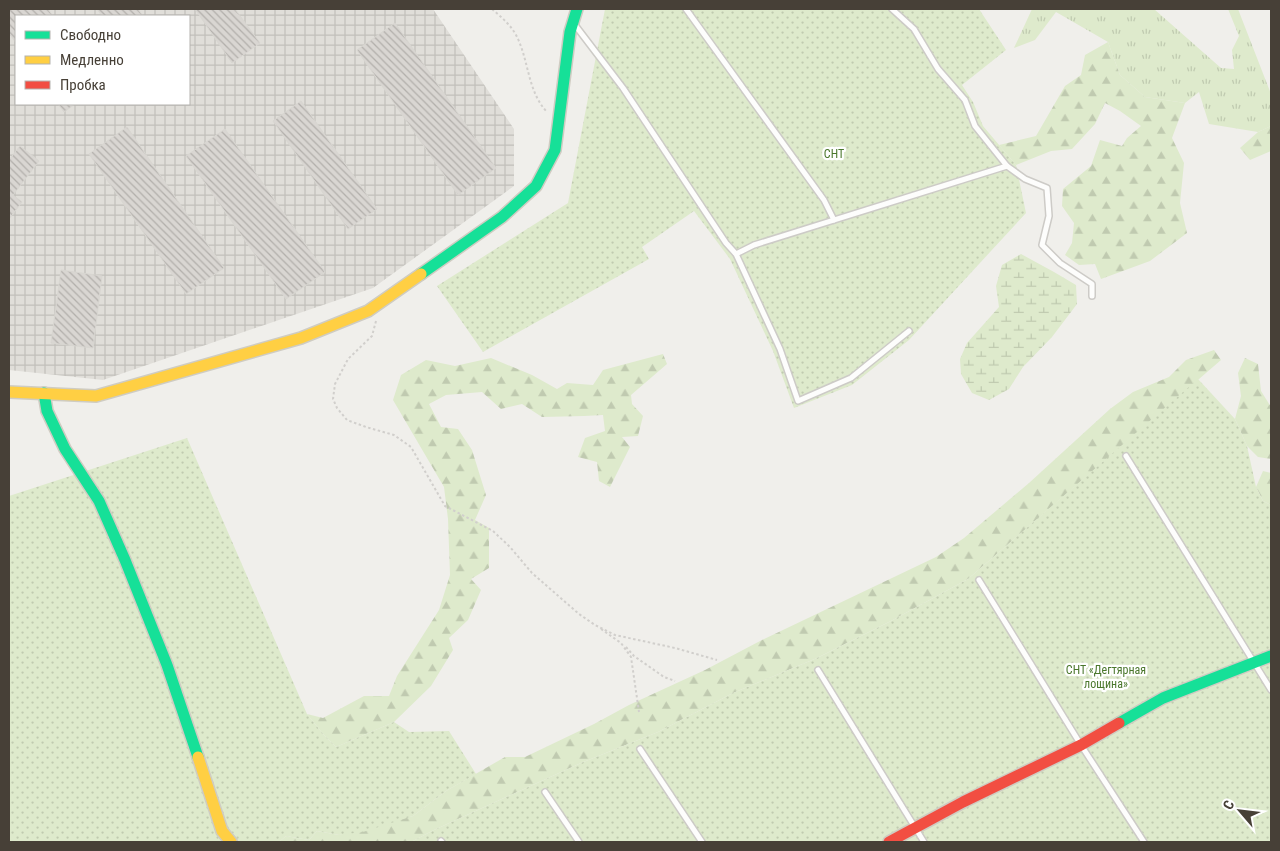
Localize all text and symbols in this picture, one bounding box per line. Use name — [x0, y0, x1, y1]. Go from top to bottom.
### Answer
legend — [15, 15, 190, 105]
text: Свободно — [60, 26, 121, 44]
text: Медленно — [60, 51, 124, 69]
text: Пробка — [60, 76, 106, 94]
park label: СНТ — [824, 147, 844, 161]
park label: СНТ «Дегтярная лощина» — [1066, 663, 1146, 691]
north arrow — [1215, 786, 1265, 836]
text: С — [1220, 798, 1237, 812]

